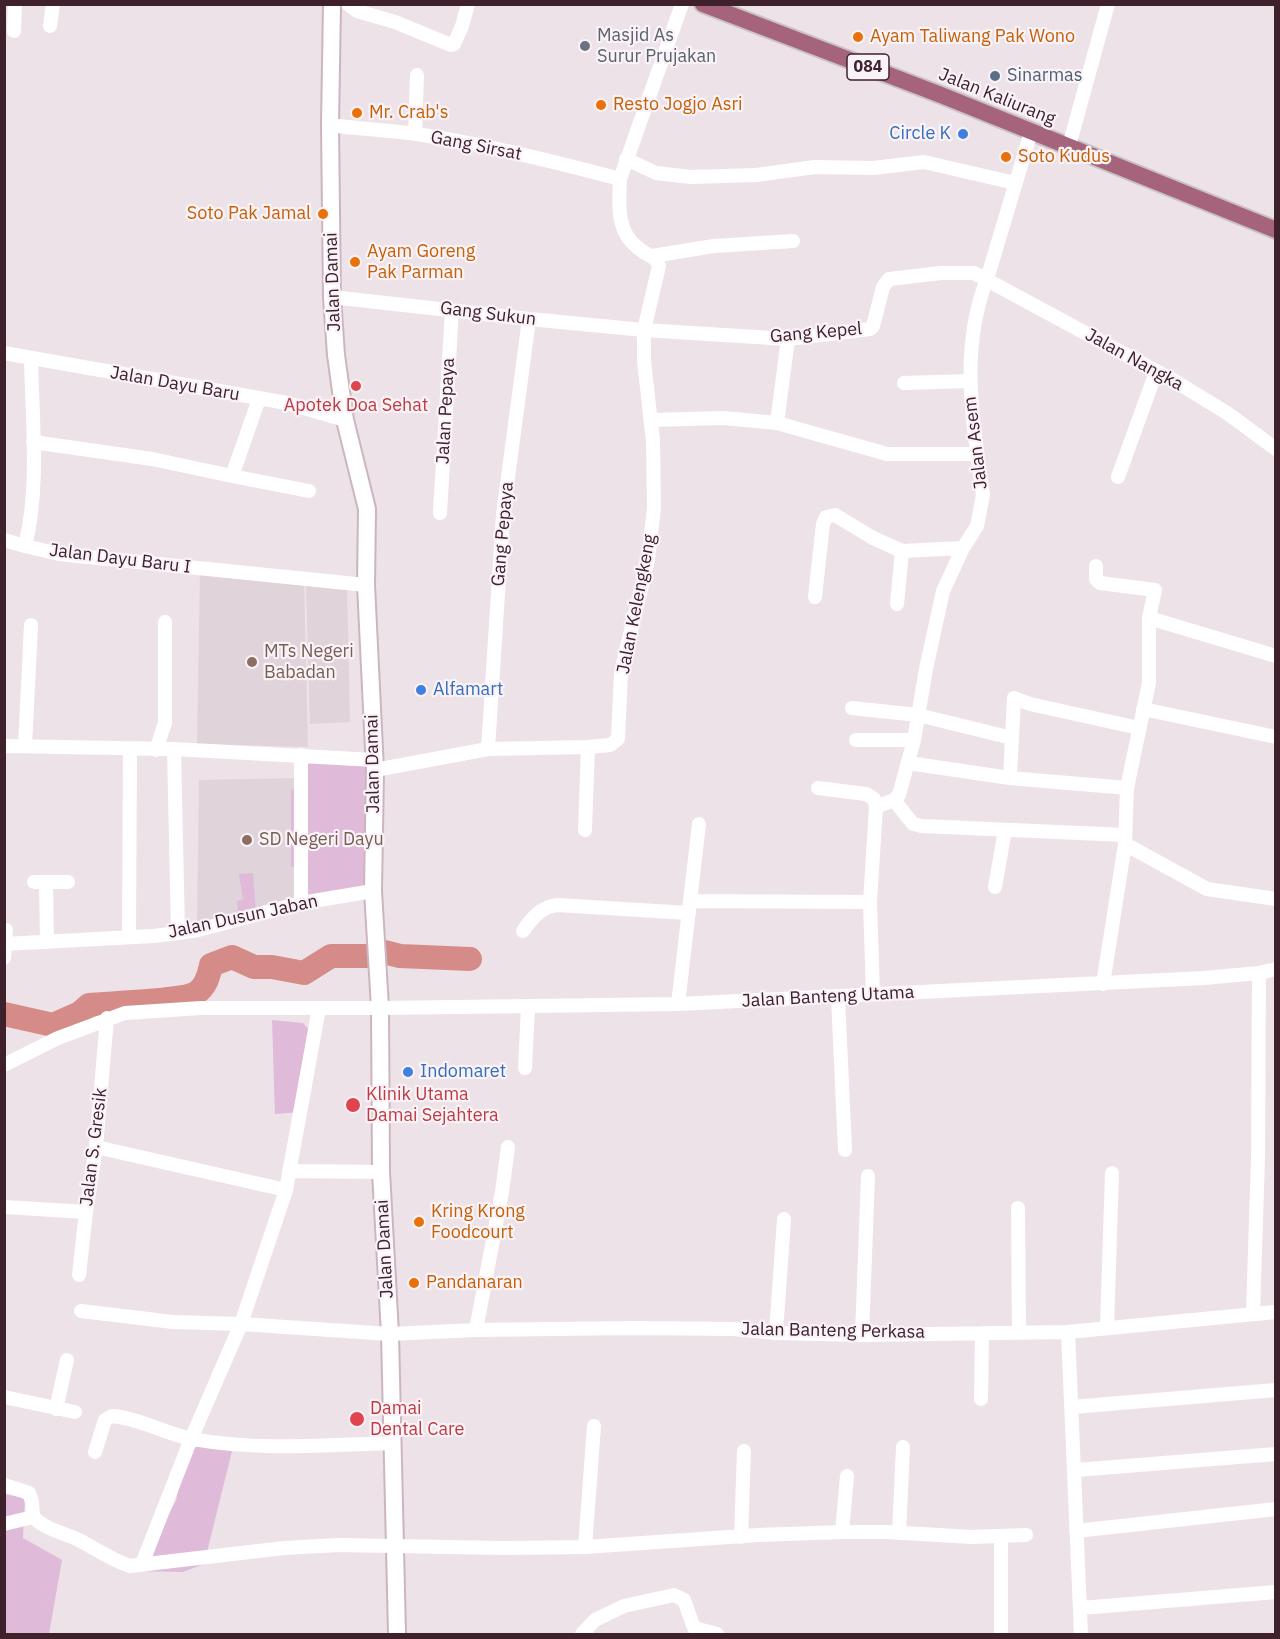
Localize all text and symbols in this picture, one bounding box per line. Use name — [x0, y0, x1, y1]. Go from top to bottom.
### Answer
place label: Masjid As Surur Prujakan — [597, 25, 716, 68]
place label: Ayam Taliwang Pak Wono — [870, 26, 1075, 48]
marker: Ayam Taliwang Pak Wono — [851, 30, 865, 44]
marker: Masjid As Surur Prujakan — [578, 39, 592, 53]
road number: 084 — [847, 54, 889, 80]
street label: Jalan Kaliurang — [935, 64, 1059, 130]
place label: Sinarmas — [1007, 65, 1082, 87]
marker: Sinarmas — [988, 69, 1002, 83]
place label: Resto Jogjo Asri — [613, 94, 743, 116]
marker: Resto Jogjo Asri — [594, 98, 608, 112]
place label: Mr. Crab's — [369, 102, 448, 124]
marker: Mr. Crab's — [350, 106, 364, 120]
place label: Circle K — [889, 123, 951, 145]
street label: Gang Sirsat — [429, 127, 523, 165]
marker: Circle K — [956, 127, 970, 141]
place label: Soto Kudus — [1018, 146, 1110, 168]
marker: Soto Kudus — [999, 150, 1013, 164]
place label: Soto Pak Jamal — [187, 203, 311, 225]
marker: Soto Pak Jamal — [316, 207, 330, 221]
street label: Jalan Damai — [320, 232, 346, 332]
place label: Ayam Goreng Pak Parman — [367, 241, 475, 284]
marker: Ayam Goreng Pak Parman — [348, 255, 362, 269]
street label: Gang Sukun — [439, 297, 537, 331]
street label: Gang Kepel — [769, 318, 863, 348]
street label: Jalan Nangka — [1081, 324, 1187, 396]
street label: Jalan Pepaya — [432, 357, 460, 465]
street label: Jalan Dayu Baru — [109, 362, 241, 406]
marker: Apotek Doa Sehat — [349, 379, 363, 393]
place label: Apotek Doa Sehat — [284, 395, 428, 417]
street label: Jalan Asem — [960, 395, 992, 491]
street label: Gang Pepaya — [488, 481, 518, 587]
street label: Jalan Kelengkeng — [613, 532, 661, 676]
street label: Jalan Dayu Baru I — [48, 540, 192, 578]
place label: MTs Negeri Babadan — [264, 641, 354, 684]
marker: MTs Negeri Babadan — [245, 655, 259, 669]
place label: Alfamart — [433, 679, 503, 701]
marker: Alfamart — [414, 683, 428, 697]
street label: Jalan Damai — [361, 714, 385, 814]
place label: SD Negeri Dayu — [259, 829, 384, 851]
marker: SD Negeri Dayu — [240, 833, 254, 847]
street label: Jalan Dusun Jaban — [166, 891, 320, 943]
street label: Jalan Banteng Utama — [741, 982, 915, 1012]
place label: Indomaret — [420, 1061, 506, 1083]
marker: Indomaret — [401, 1065, 415, 1079]
place label: Klinik Utama Damai Sejahtera — [366, 1084, 499, 1126]
street label: Jalan S. Gresik — [76, 1087, 112, 1207]
marker: Klinik Utama Damai Sejahtera — [344, 1096, 362, 1114]
street label: Jalan Damai — [372, 1199, 398, 1299]
place label: Kring Krong Foodcourt — [431, 1201, 525, 1244]
marker: Kring Krong Foodcourt — [412, 1215, 426, 1229]
place label: Pandanaran — [426, 1272, 523, 1294]
marker: Pandanaran — [407, 1276, 421, 1290]
street label: Jalan Banteng Perkasa — [741, 1319, 925, 1343]
place label: Damai Dental Care — [370, 1398, 464, 1440]
marker: Damai Dental Care — [348, 1410, 366, 1428]

